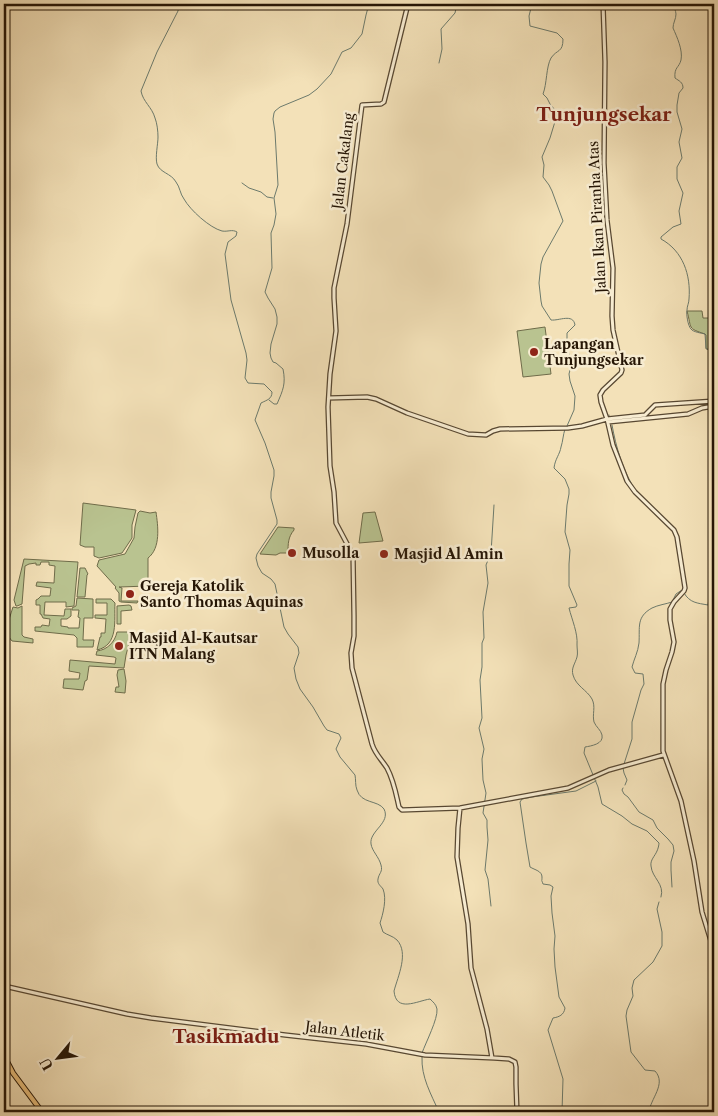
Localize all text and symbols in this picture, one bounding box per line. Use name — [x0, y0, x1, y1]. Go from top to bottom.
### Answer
district label: Tunjungsekar — [536, 103, 672, 126]
street label: Jalan Cakalang — [328, 111, 358, 212]
street label: Jalan Ikan Piranha Atas — [584, 140, 610, 296]
place label: Lapangan Tunjungsekar — [544, 335, 644, 369]
marker: Lapangan Tunjungsekar — [528, 346, 540, 358]
place label: Musolla — [302, 544, 360, 562]
place label: Masjid Al Amin — [394, 545, 504, 563]
marker: Musolla — [286, 547, 298, 559]
marker: Masjid Al Amin — [378, 548, 390, 560]
place label: Gereja Katolik Santo Thomas Aquinas — [140, 577, 303, 611]
marker: Gereja Katolik Santo Thomas Aquinas — [124, 588, 136, 600]
place label: Masjid Al-Kautsar ITN Malang — [129, 629, 258, 663]
marker: Masjid Al-Kautsar ITN Malang — [113, 640, 125, 652]
street label: Jalan Atletik — [302, 1017, 387, 1045]
district label: Tasikmadu — [172, 1025, 280, 1048]
north arrow — [32, 1034, 82, 1084]
text: U — [36, 1054, 57, 1074]

